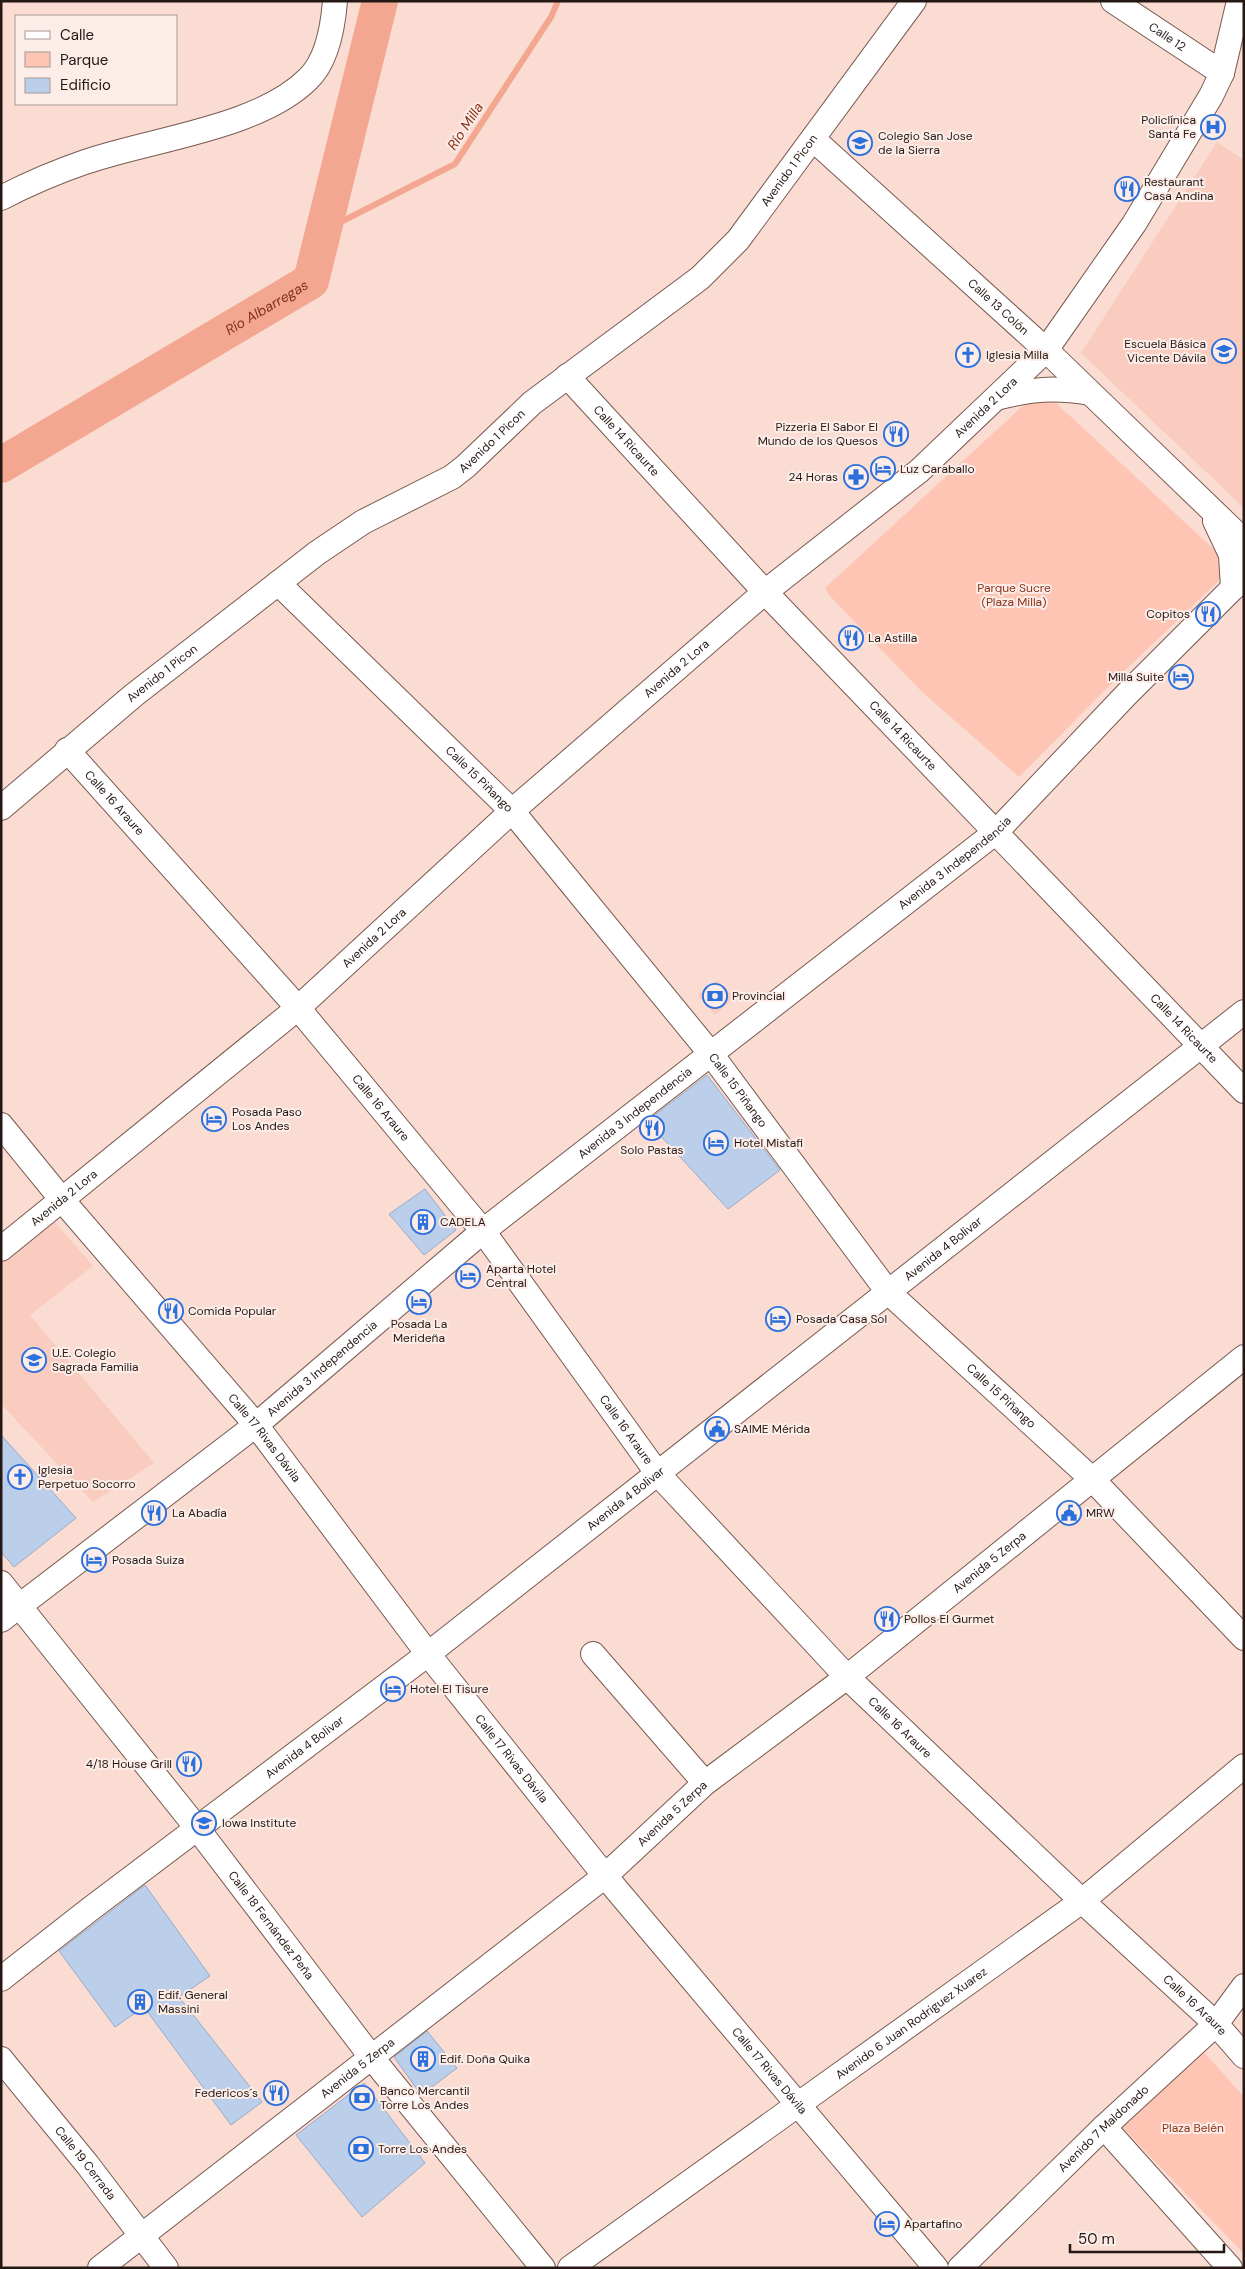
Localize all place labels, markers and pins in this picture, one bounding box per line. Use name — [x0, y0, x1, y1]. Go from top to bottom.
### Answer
place label: Policlínica Santa Fe — [1141, 112, 1196, 142]
hospital icon: Policlínica Santa Fe — [1200, 114, 1226, 140]
place label: Colegio San Jose de la Sierra — [878, 128, 973, 158]
school or university icon: Colegio San Jose de la Sierra — [847, 130, 873, 156]
place label: Restaurant Casa Andina — [1144, 174, 1214, 204]
restaurant icon: Restaurant Casa Andina — [1114, 176, 1140, 202]
place label: Escuela Básica Vicente Dávila — [1124, 336, 1206, 366]
school or university icon: Escuela Básica Vicente Dávila — [1211, 338, 1237, 364]
church icon: Iglesia Milla — [955, 342, 981, 368]
place label: Iglesia Milla — [986, 347, 1048, 363]
place label: Pizzeria El Sabor El Mundo de los Quesos — [758, 419, 878, 449]
restaurant icon: Pizzeria El Sabor El Mundo de los Quesos — [883, 421, 909, 447]
hotel icon: Luz Caraballo — [870, 456, 896, 482]
place label: Luz Caraballo — [900, 461, 975, 477]
pharmacy icon: 24 Horas — [843, 464, 869, 490]
place label: 24 Horas — [789, 469, 838, 485]
restaurant icon: Copitos — [1195, 601, 1221, 627]
place label: Copitos — [1146, 606, 1190, 622]
restaurant icon: La Astilla — [838, 625, 864, 651]
place label: La Astilla — [868, 630, 917, 646]
hotel icon: Milla Suite — [1168, 664, 1194, 690]
place label: Milla Suite — [1108, 669, 1164, 685]
bank icon: Provincial — [702, 983, 728, 1009]
place label: Provincial — [732, 988, 785, 1004]
place label: Posada Paso Los Andes — [232, 1104, 302, 1134]
hotel icon: Posada Paso Los Andes — [201, 1106, 227, 1132]
restaurant icon: Solo Pastas — [639, 1115, 665, 1141]
hotel icon: Hotel Mistafi — [703, 1130, 729, 1156]
place label: Hotel Mistafi — [734, 1135, 803, 1151]
place label: Solo Pastas — [620, 1142, 684, 1158]
building icon: CADELA — [410, 1209, 436, 1235]
place label: CADELA — [440, 1214, 486, 1230]
place label: Aparta Hotel Central — [486, 1261, 556, 1291]
hotel icon: Aparta Hotel Central — [455, 1263, 481, 1289]
hotel icon: Posada La Merideña — [406, 1289, 432, 1315]
restaurant icon: Comida Popular — [158, 1298, 184, 1324]
place label: Comida Popular — [188, 1303, 277, 1319]
hotel icon: Posada Casa Sol — [765, 1306, 791, 1332]
place label: Posada Casa Sol — [796, 1311, 887, 1327]
place label: Posada La Merideña — [391, 1316, 447, 1346]
place label: U.E. Colegio Sagrada Familia — [52, 1345, 139, 1375]
school or university icon: U.E. Colegio Sagrada Familia — [21, 1347, 47, 1373]
public building icon: SAIME Mérida — [704, 1416, 730, 1442]
place label: SAIME Mérida — [734, 1421, 810, 1437]
place label: Iglesia Perpetuo Socorro — [38, 1462, 136, 1492]
church icon: Iglesia Perpetuo Socorro — [7, 1464, 33, 1490]
restaurant icon: La Abadía — [141, 1500, 167, 1526]
public building icon: MRW — [1056, 1500, 1082, 1526]
place label: La Abadía — [172, 1505, 227, 1521]
place label: MRW — [1086, 1505, 1115, 1521]
hotel icon: Posada Suiza — [81, 1547, 107, 1573]
place label: Posada Suiza — [112, 1552, 184, 1568]
restaurant icon: Pollos El Gurmet — [874, 1606, 900, 1632]
place label: Pollos El Gurmet — [904, 1611, 995, 1627]
hotel icon: Hotel El Tisure — [380, 1676, 406, 1702]
place label: Hotel El Tisure — [410, 1681, 489, 1697]
restaurant icon: 4/18 House Grill — [176, 1751, 202, 1777]
place label: 4/18 House Grill — [86, 1756, 172, 1772]
school or university icon: Iowa Institute — [191, 1810, 217, 1836]
place label: Iowa Institute — [222, 1815, 297, 1831]
place label: Edif. General Massini — [158, 1987, 228, 2017]
building icon: Edif. General Massini — [127, 1989, 153, 2015]
building icon: Edif. Doña Quika — [410, 2046, 436, 2072]
place label: Edif. Doña Quika — [440, 2051, 530, 2067]
restaurant icon: Federicos´s — [263, 2080, 289, 2106]
place label: Banco Mercantil Torre Los Andes — [380, 2083, 470, 2113]
place label: Federicos´s — [195, 2085, 258, 2101]
bank icon: Banco Mercantil Torre Los Andes — [349, 2085, 375, 2111]
bank icon: Torre Los Andes — [348, 2136, 374, 2162]
place label: Torre Los Andes — [378, 2141, 467, 2157]
hotel icon: Apartafino — [874, 2211, 900, 2237]
place label: Apartafino — [904, 2216, 962, 2232]

